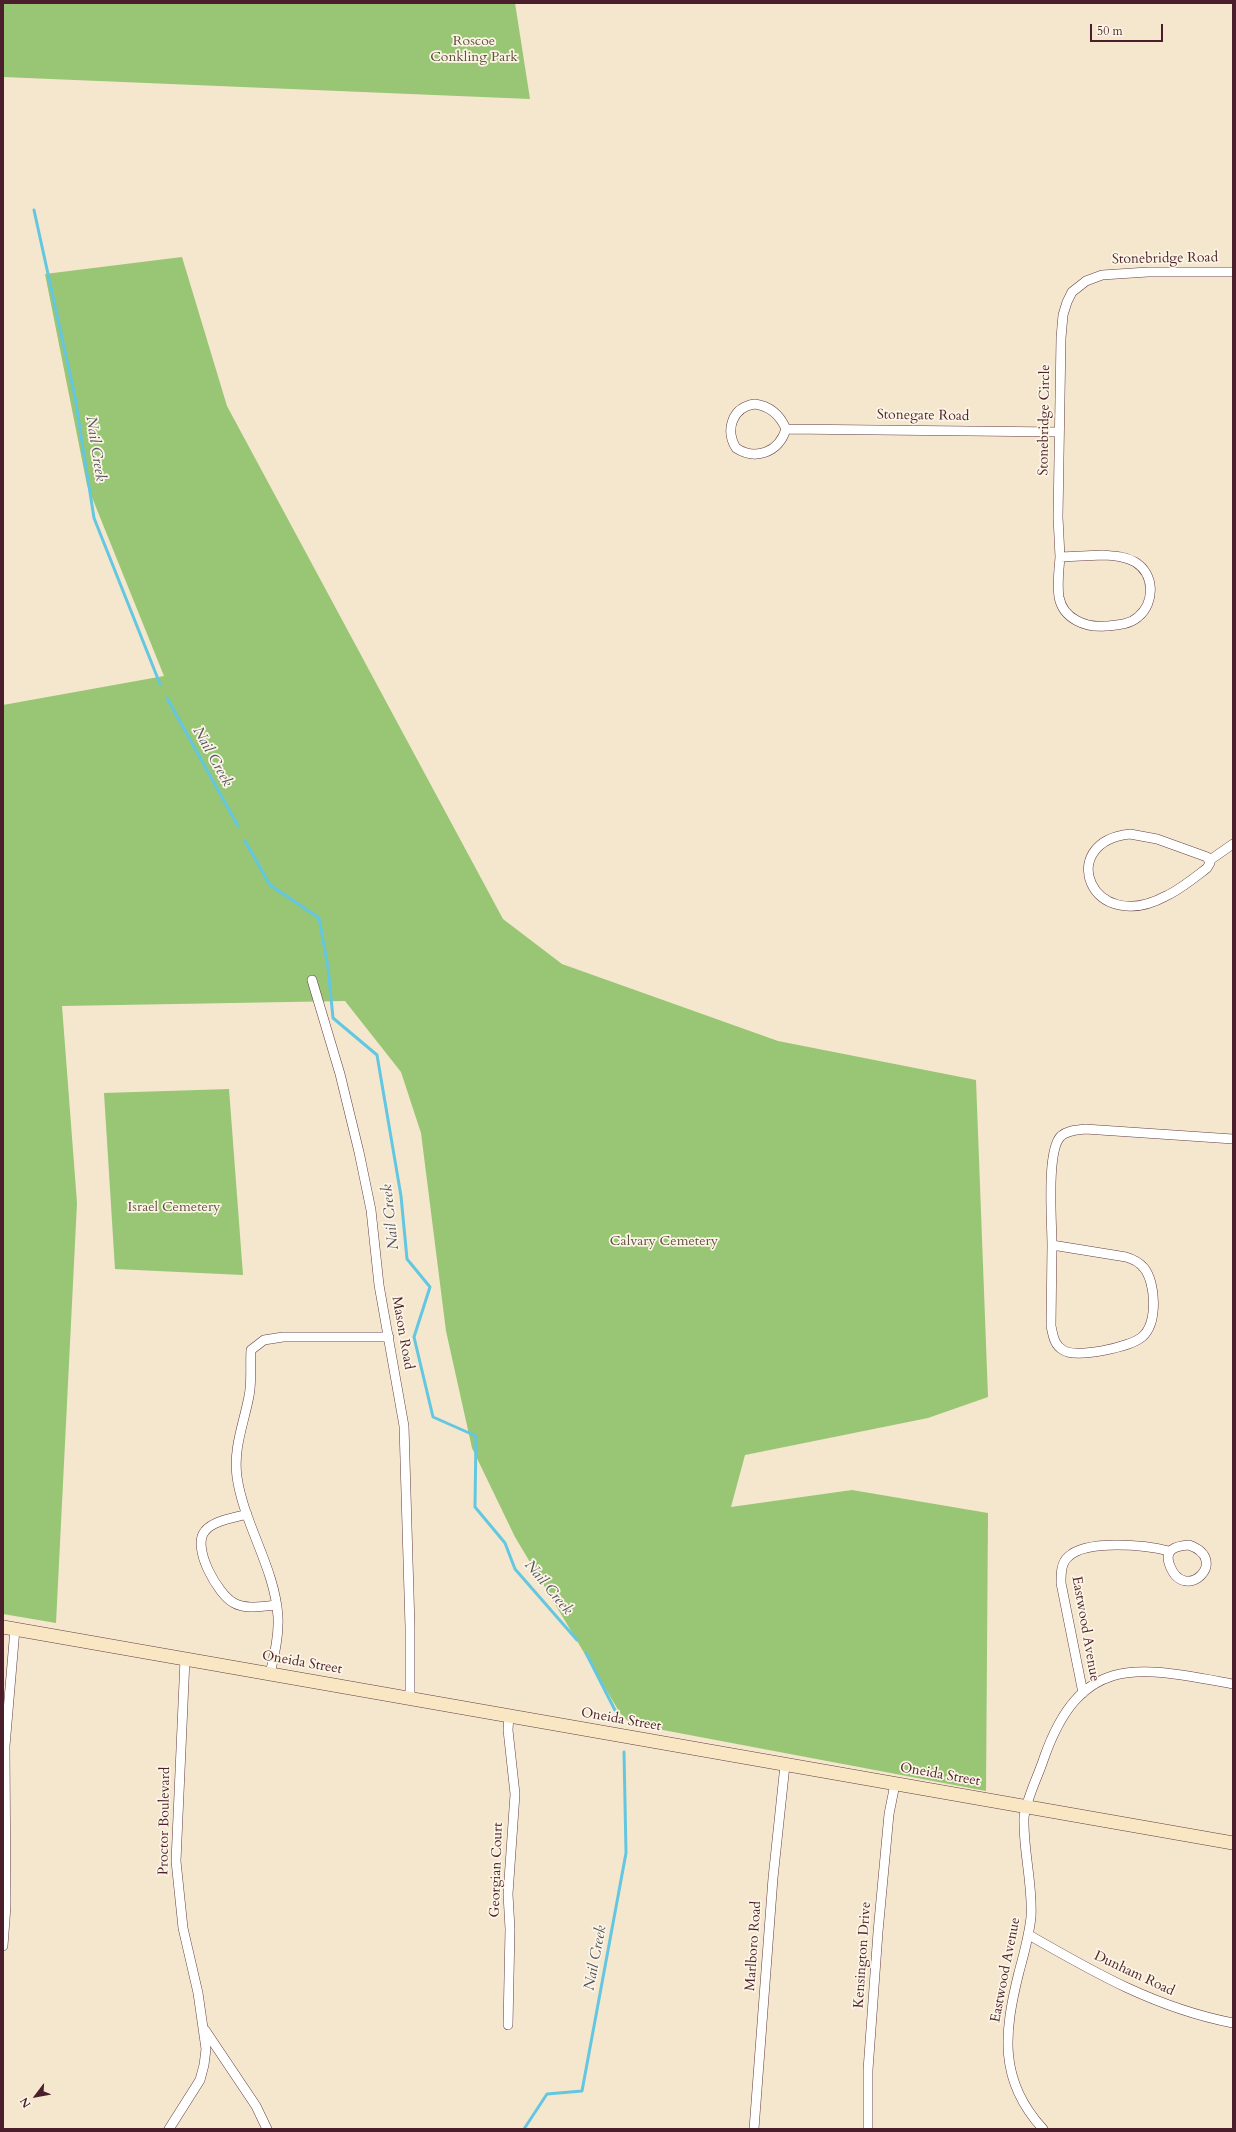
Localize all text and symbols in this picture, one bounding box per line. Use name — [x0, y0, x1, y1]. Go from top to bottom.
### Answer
scale bar — [1092, 16, 1165, 42]
text: 50 m — [1097, 23, 1123, 39]
park label: Roscoe Conkling Park — [430, 34, 518, 66]
street label: Stonebridge Road — [1112, 250, 1218, 268]
street label: Stonebridge Circle — [1036, 364, 1054, 476]
street label: Stonegate Road — [877, 407, 969, 425]
water label: Nail Creek — [81, 415, 109, 483]
water label: Nail Creek — [188, 724, 236, 790]
water label: Nail Creek — [379, 1183, 403, 1251]
park label: Israel Cemetery — [128, 1200, 220, 1216]
park label: Calvary Cemetery — [610, 1234, 718, 1250]
street label: Mason Road — [387, 1295, 417, 1371]
water label: Nail Creek — [520, 1557, 576, 1619]
street label: Eastwood Avenue — [1067, 1575, 1103, 1683]
street label: Oneida Street — [261, 1648, 343, 1678]
street label: Oneida Street — [580, 1705, 662, 1735]
street label: Oneida Street — [899, 1760, 981, 1790]
street label: Proctor Boulevard — [156, 1767, 174, 1875]
street label: Georgian Court — [487, 1822, 507, 1918]
street label: Marlboro Road — [742, 1900, 766, 1992]
street label: Kensington Drive — [851, 1901, 875, 2009]
street label: Eastwood Avenue — [988, 1916, 1024, 2024]
water label: Nail Creek — [581, 1924, 611, 1992]
street label: Dunham Road — [1091, 1948, 1177, 2000]
north arrow — [16, 2076, 56, 2116]
text: N — [17, 2095, 34, 2111]

